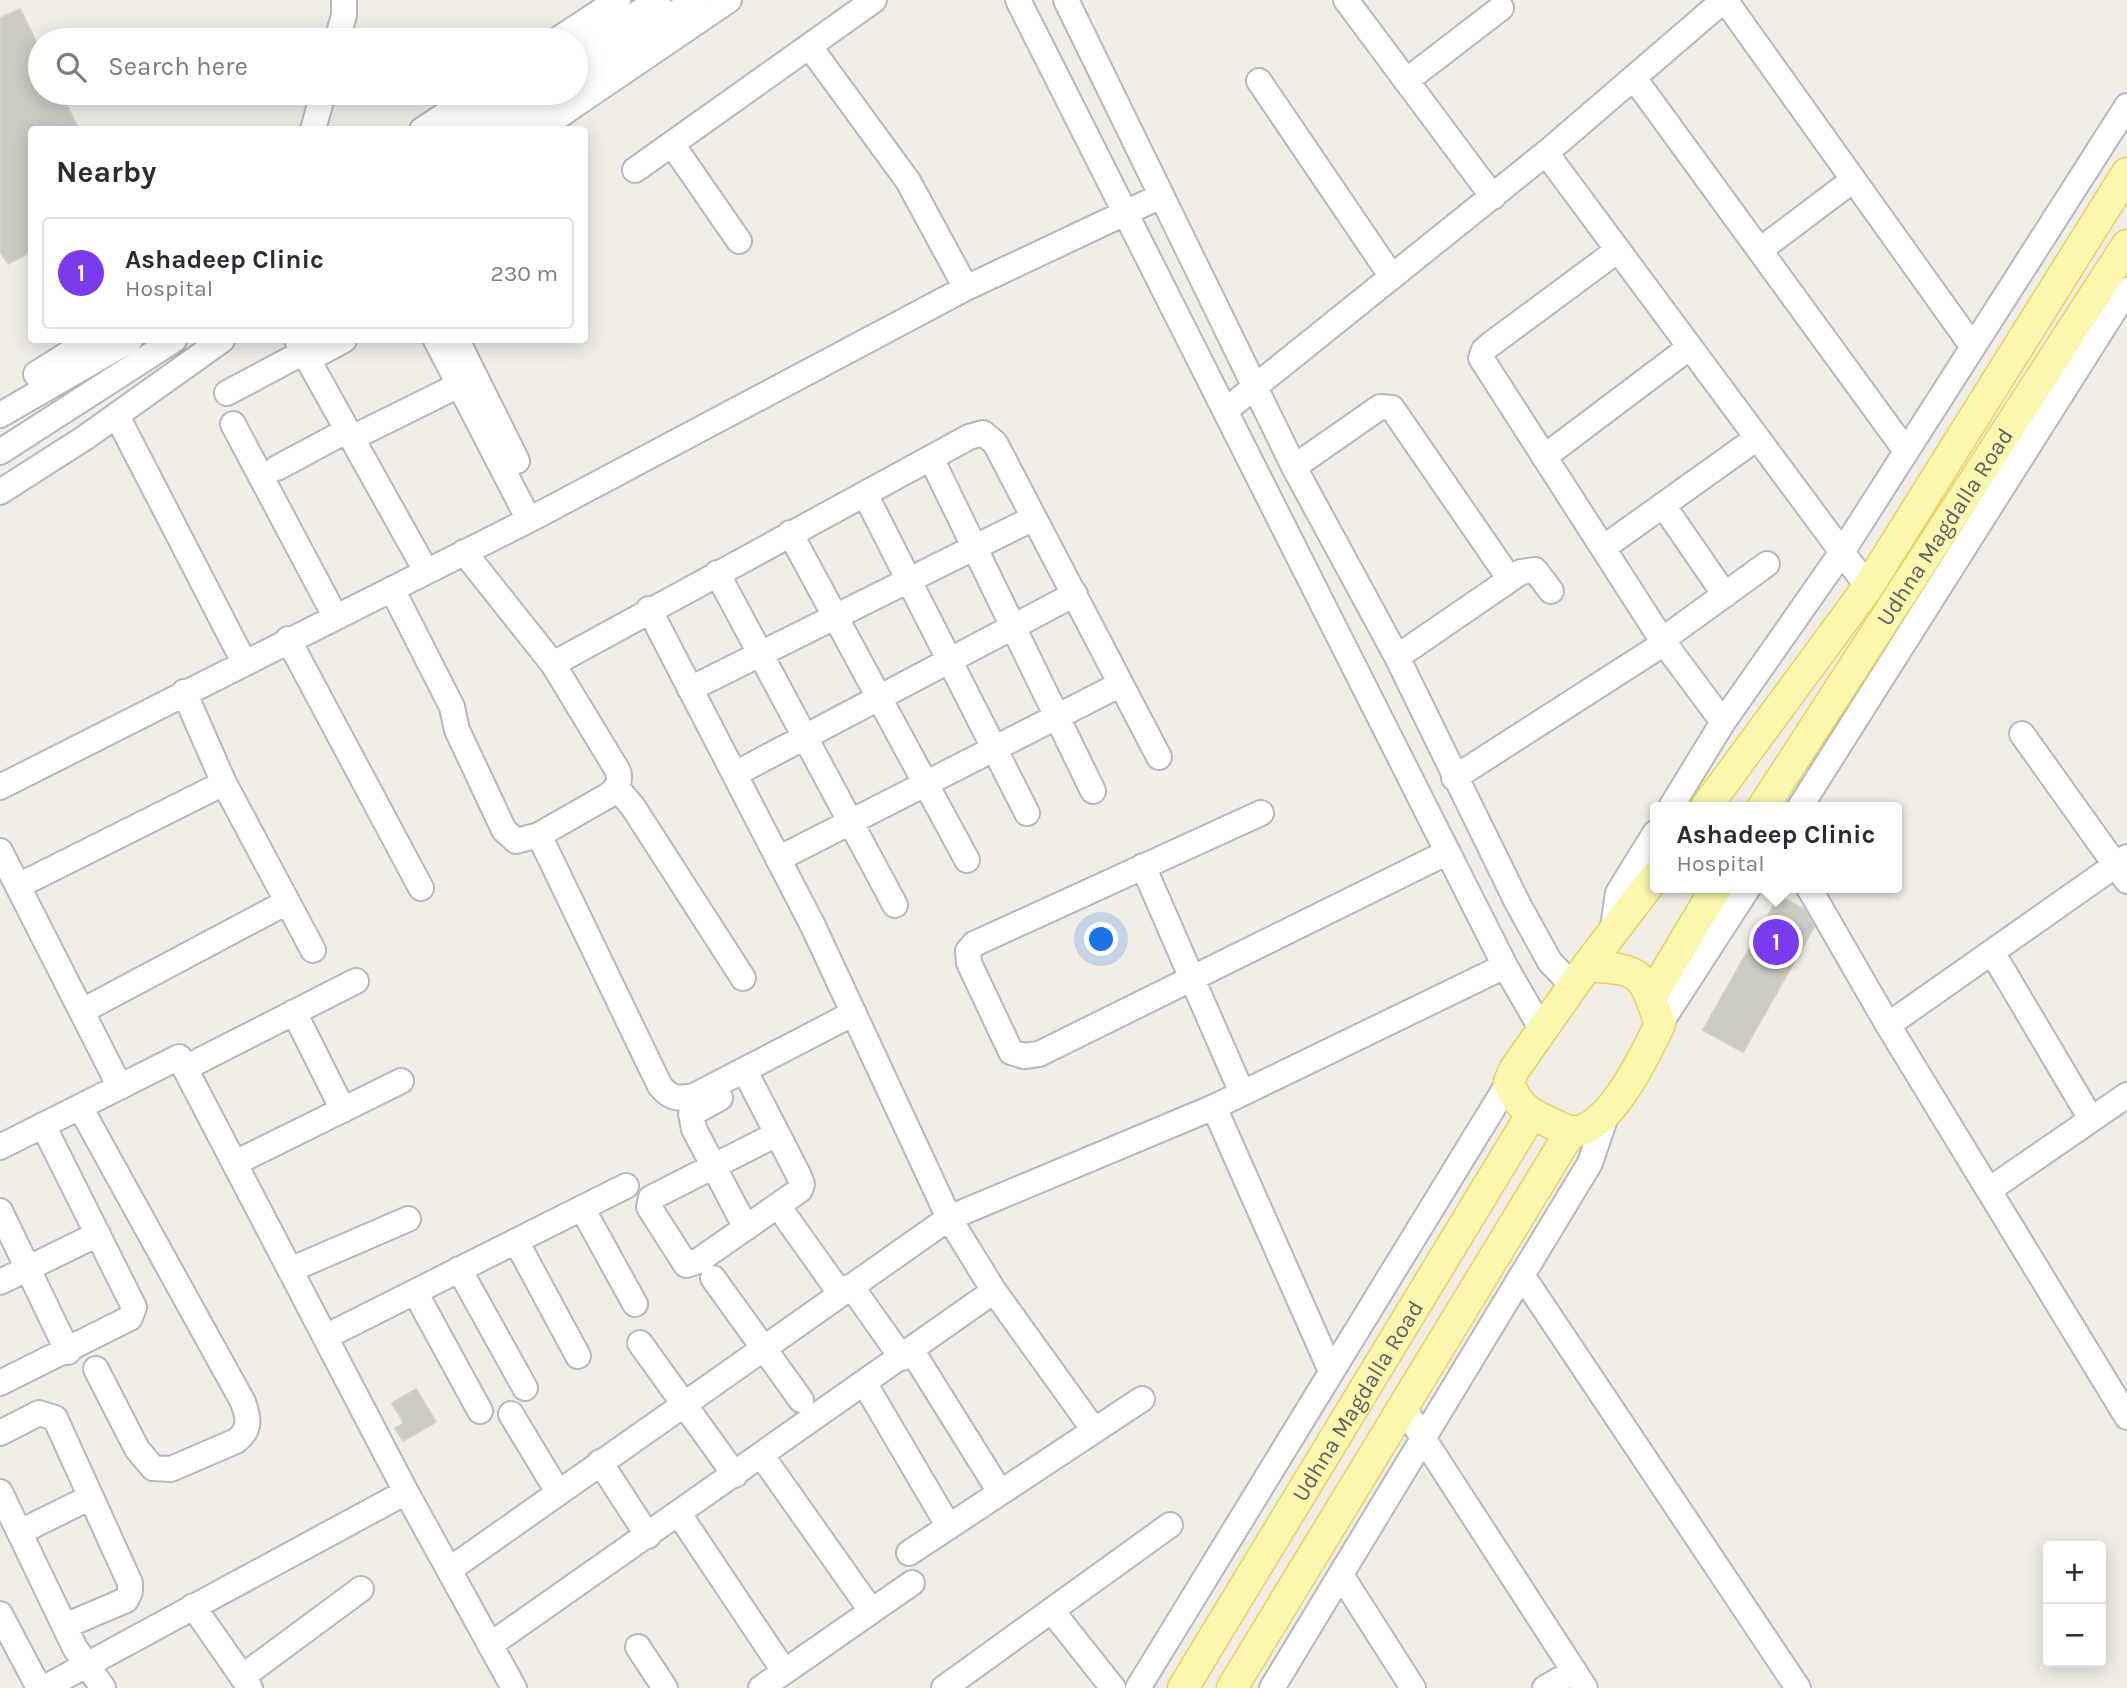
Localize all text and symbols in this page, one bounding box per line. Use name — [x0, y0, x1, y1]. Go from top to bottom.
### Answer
search box — [28, 28, 588, 105]
icon: search — [52, 48, 90, 86]
text: Search here — [108, 51, 248, 82]
text: Nearby — [56, 154, 156, 190]
text: Ashadeep Clinic — [125, 244, 324, 275]
text: 1 — [77, 260, 85, 287]
text: 230 m — [490, 260, 558, 287]
text: Hospital — [125, 275, 213, 302]
street label: Udhna Magdalla Road — [1871, 423, 2019, 631]
popup — [1650, 802, 1902, 893]
text: Ashadeep Clinic — [1677, 819, 1875, 850]
text: Hospital — [1677, 850, 1765, 877]
pin: 1 — [1753, 916, 1799, 968]
your location — [1084, 922, 1118, 956]
street label: Udhna Magdalla Road — [1287, 1296, 1429, 1506]
map controls — [2043, 1541, 2106, 1667]
button: + — [2043, 1541, 2106, 1604]
button: − — [2043, 1604, 2106, 1667]

